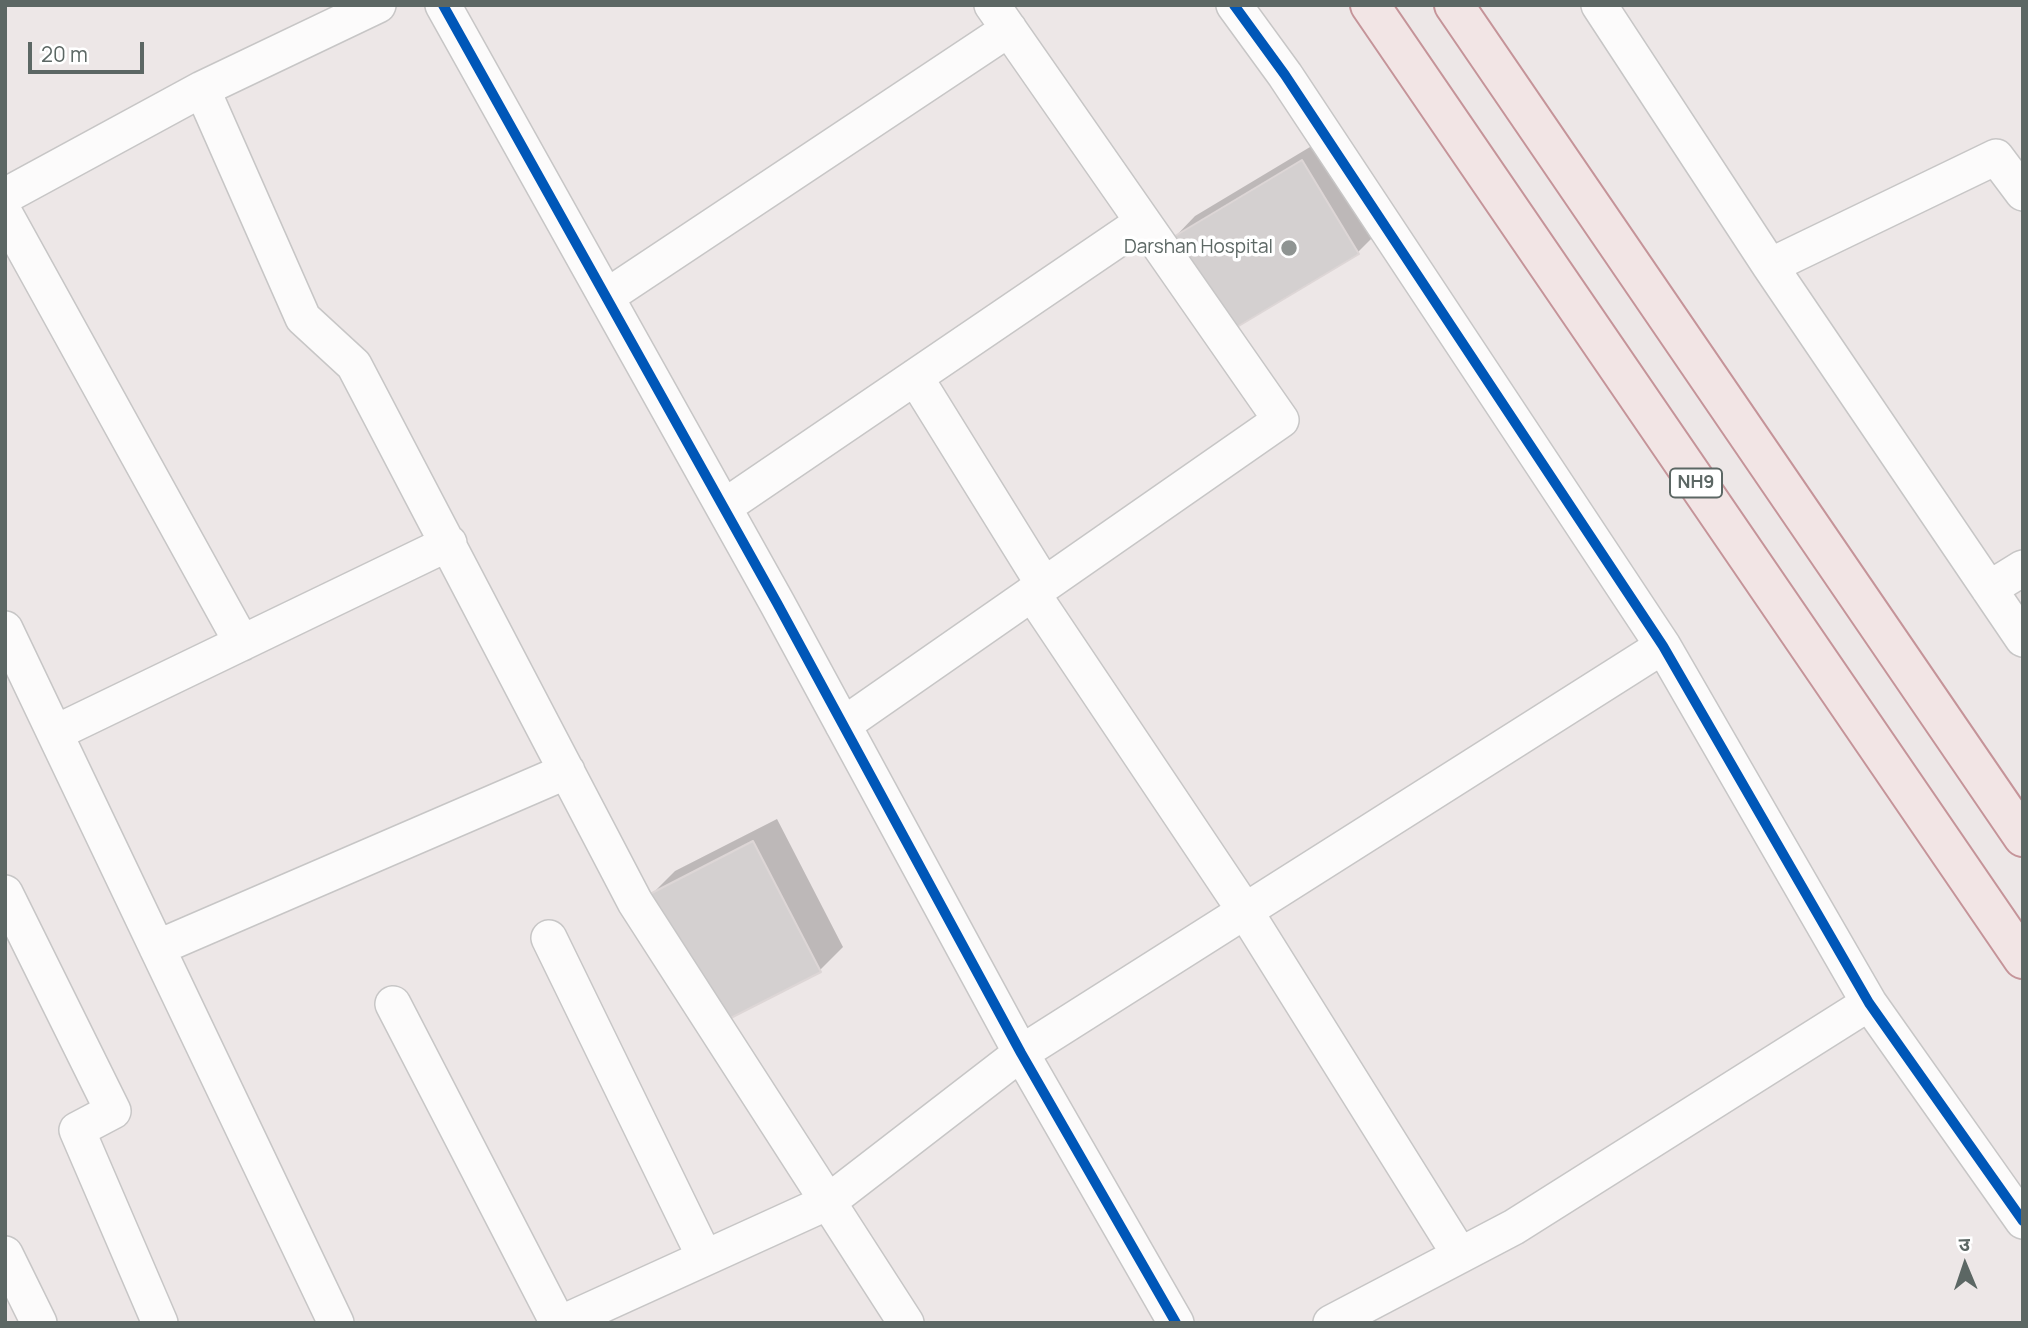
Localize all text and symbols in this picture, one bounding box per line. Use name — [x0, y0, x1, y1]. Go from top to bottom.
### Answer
scale bar — [32, 28, 147, 72]
text: 20 m — [41, 40, 88, 68]
place label: Darshan Hospital — [1124, 237, 1273, 259]
marker: Darshan Hospital — [1279, 238, 1299, 258]
road number: NH9 — [1670, 468, 1722, 498]
north arrow — [1930, 1230, 2000, 1300]
text: उ — [1958, 1231, 1970, 1257]

